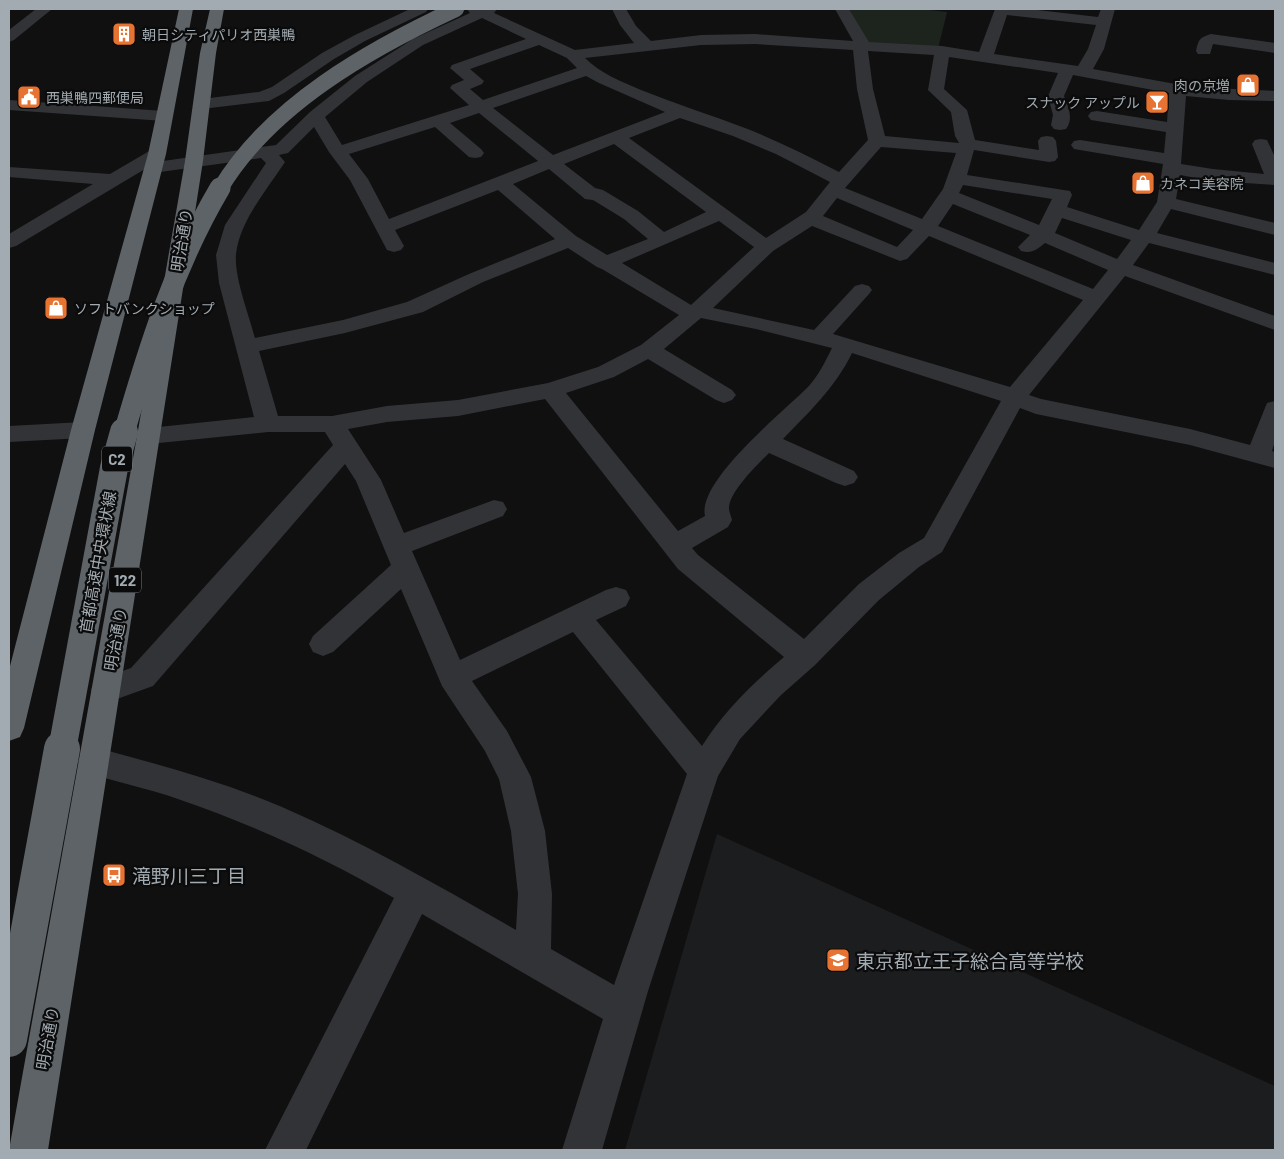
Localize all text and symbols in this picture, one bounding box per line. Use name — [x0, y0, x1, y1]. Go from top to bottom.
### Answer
building icon: 朝日シティパリオ西巣鴨 — [111, 21, 137, 47]
place label: 朝日シティパリオ西巣鴨 — [142, 26, 295, 43]
shop icon: 肉の京増 — [1235, 72, 1261, 98]
place label: 肉の京増 — [1174, 77, 1230, 94]
public building icon: 西巣鴨四郵便局 — [16, 84, 42, 110]
place label: 西巣鴨四郵便局 — [46, 89, 144, 106]
bar icon: スナック アップル — [1144, 89, 1170, 115]
place label: スナック アップル — [1025, 94, 1140, 111]
shop icon: カネコ美容院 — [1130, 170, 1156, 196]
place label: カネコ美容院 — [1160, 175, 1244, 192]
street label: 明治通り — [167, 207, 195, 273]
shop icon: ソフトバンクショップ — [43, 295, 69, 321]
place label: ソフトバンクショップ — [74, 300, 215, 317]
road number: C2 — [102, 446, 132, 472]
street label: 首都高速中央環状線 — [75, 489, 119, 635]
road number: 122 — [109, 568, 141, 592]
street label: 明治通り — [100, 606, 130, 672]
bus stop icon: 滝野川三丁目 — [101, 862, 127, 888]
place label: 滝野川三丁目 — [132, 864, 246, 887]
school or university icon: 東京都立王子総合高等学校 — [825, 947, 851, 973]
place label: 東京都立王子総合高等学校 — [856, 949, 1084, 972]
street label: 明治通り — [32, 1005, 62, 1071]

